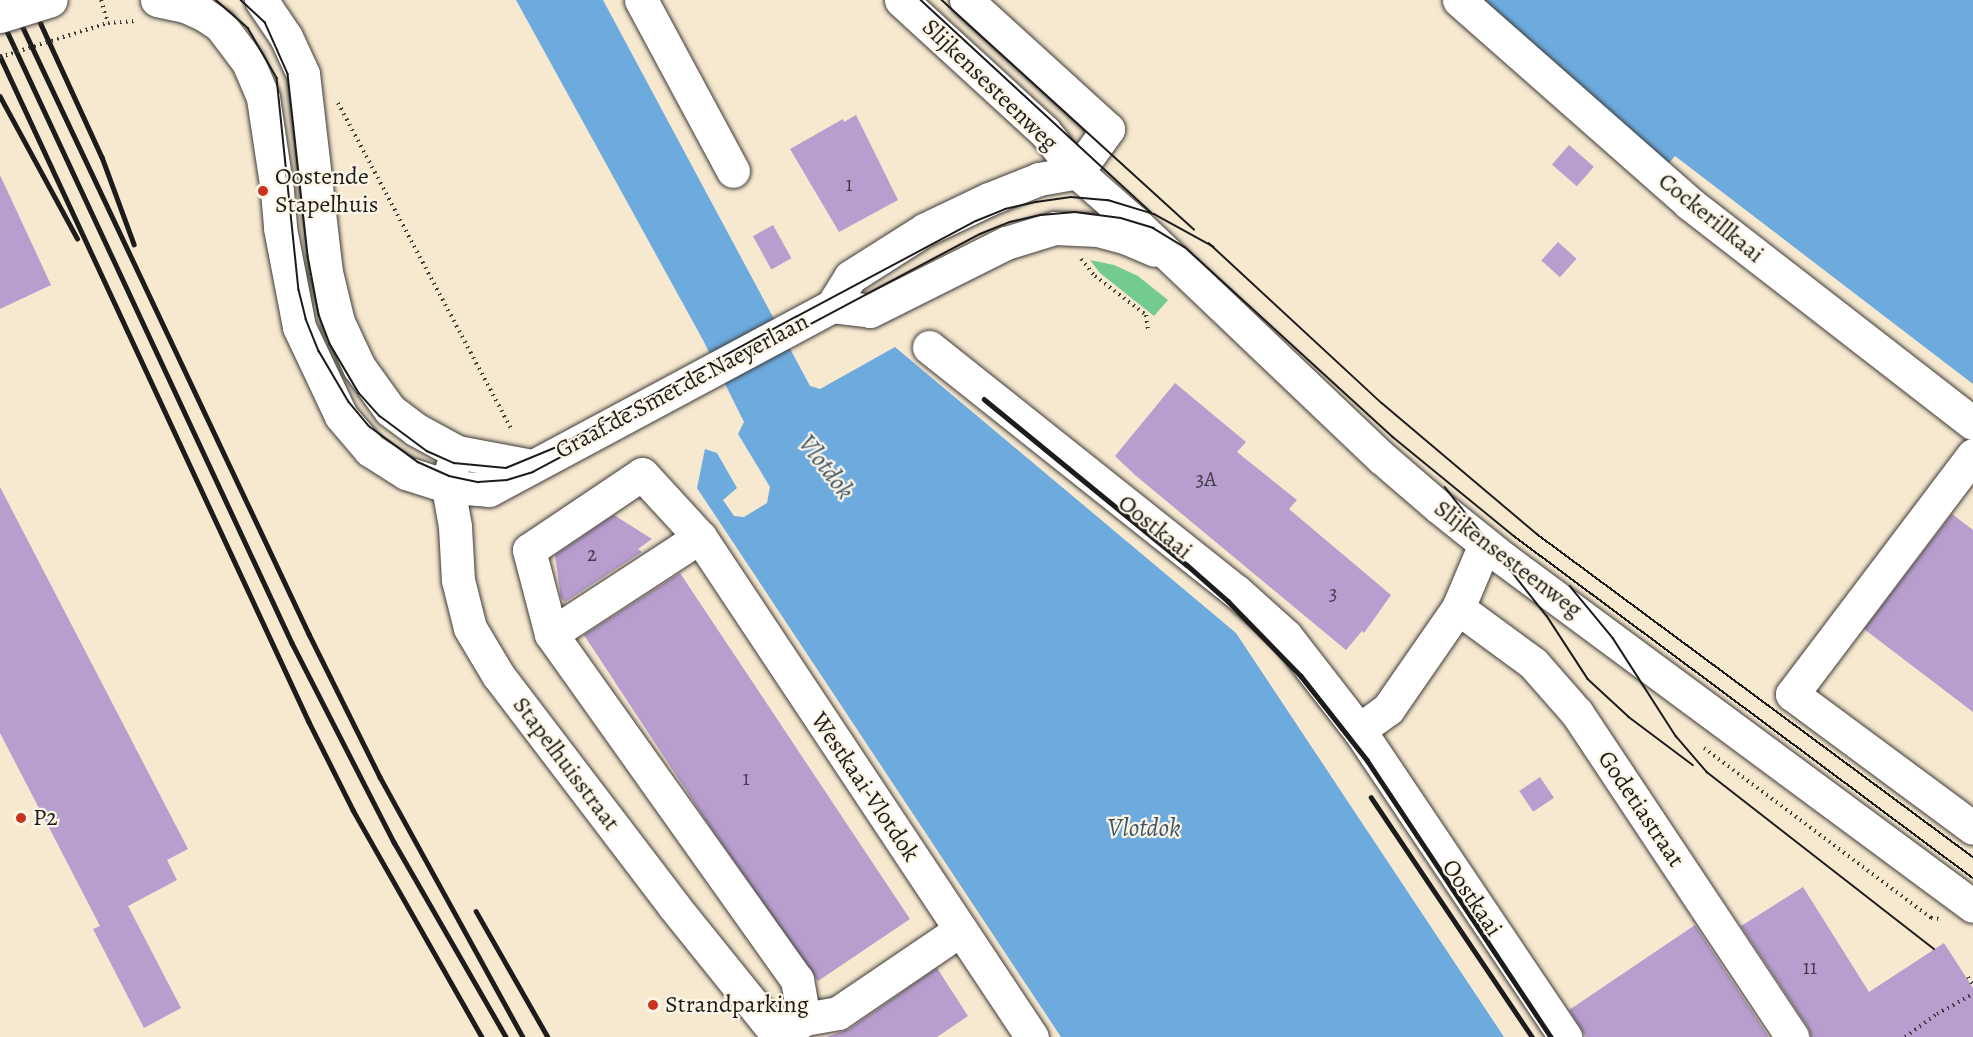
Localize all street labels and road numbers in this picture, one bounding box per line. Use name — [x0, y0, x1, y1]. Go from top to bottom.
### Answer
street label: Slijkensesteenweg — [916, 13, 1064, 157]
street label: Cockerillkaai — [1653, 167, 1769, 269]
street label: Graaf de Smet de Naeyerlaan — [551, 307, 813, 465]
street label: Oostkaai — [1112, 489, 1198, 565]
street label: Slijkensesteenweg — [1428, 494, 1588, 624]
street label: Stapelhuisstraat — [506, 691, 626, 837]
street label: Westkaai-Vlotdok — [805, 707, 925, 867]
street label: Godetiastraat — [1592, 745, 1690, 873]
street label: Oostkaai — [1436, 854, 1508, 942]

